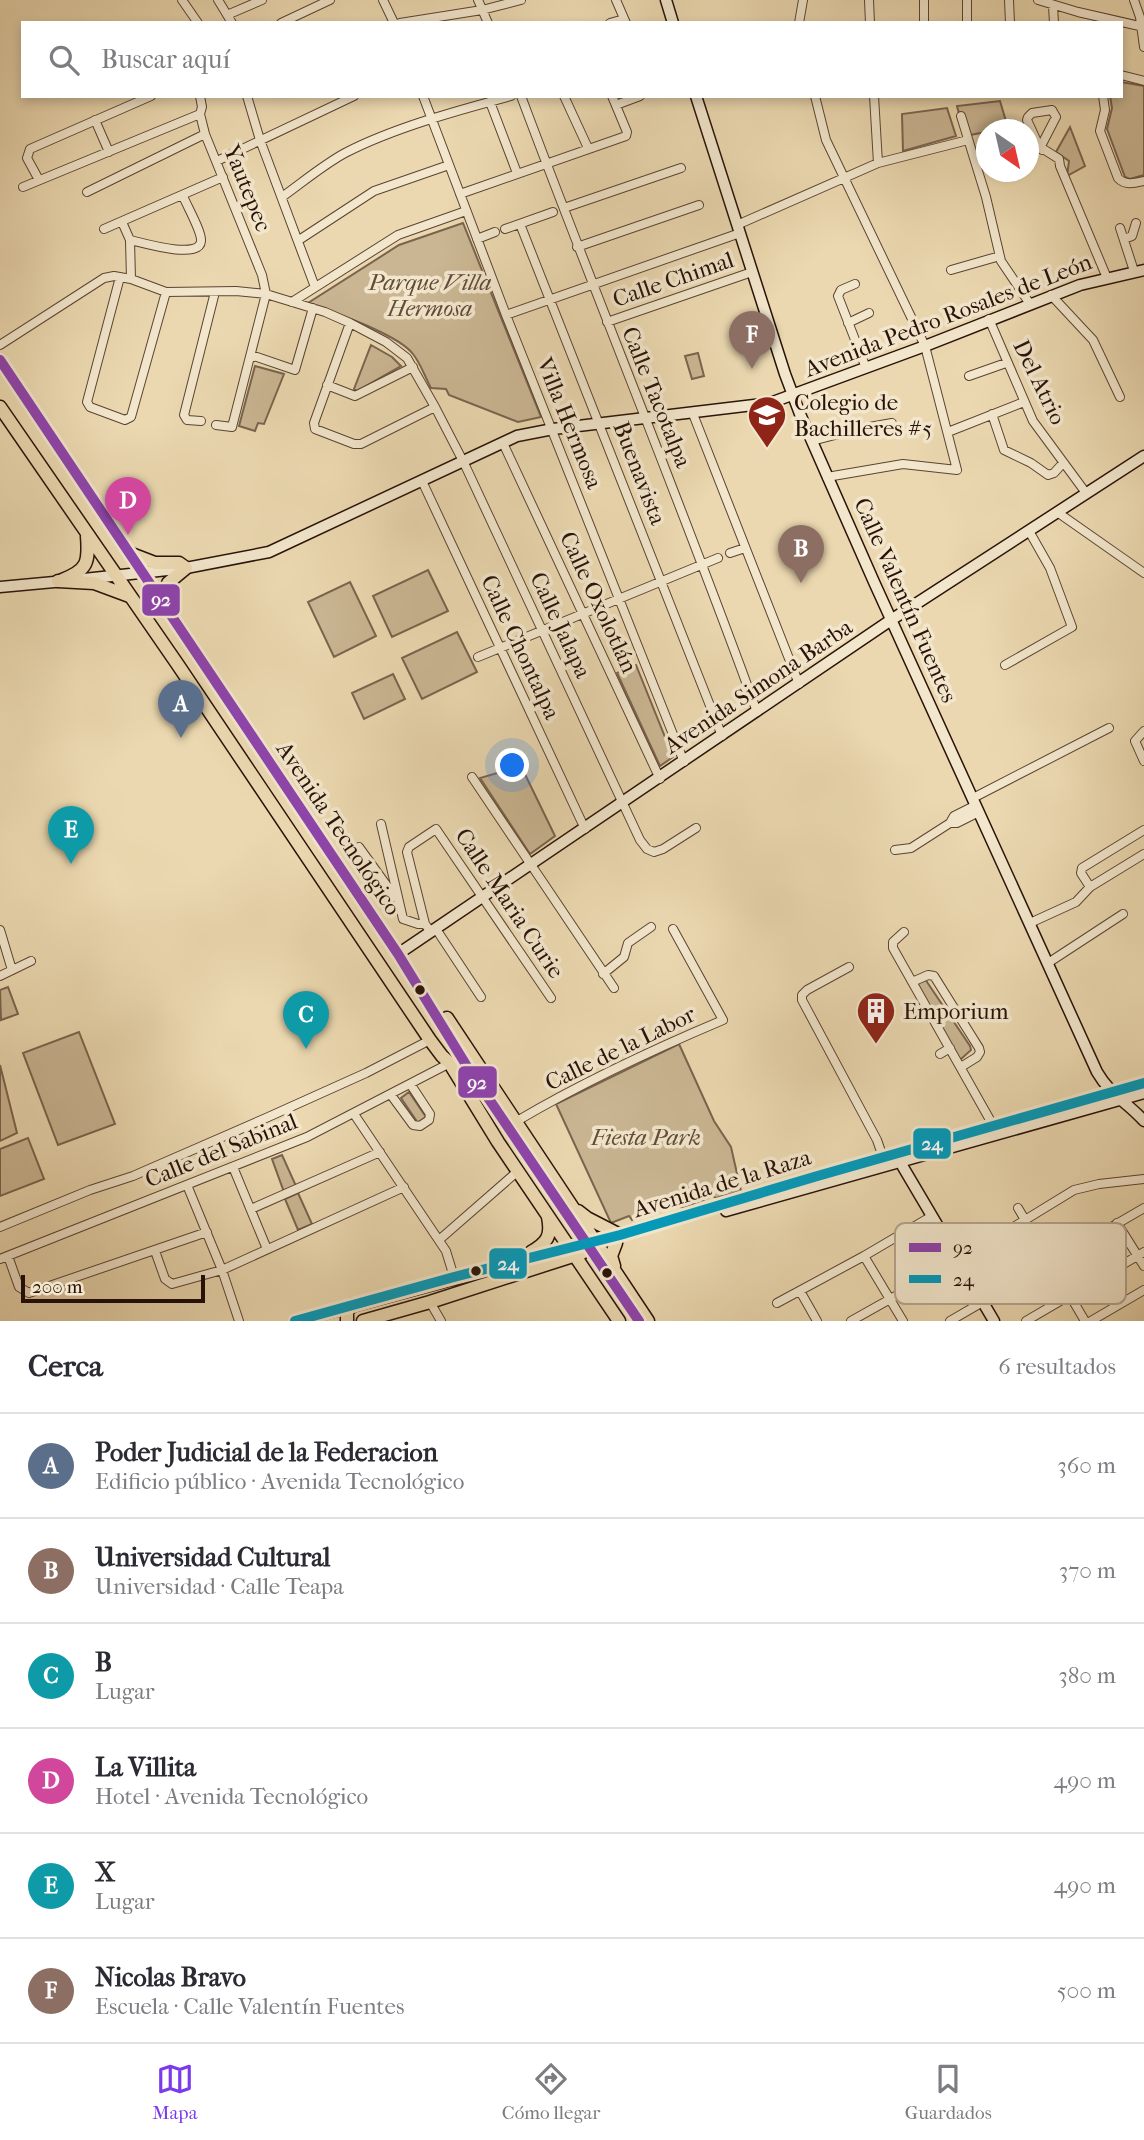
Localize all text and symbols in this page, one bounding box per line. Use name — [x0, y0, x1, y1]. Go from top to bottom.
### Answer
search box — [21, 21, 1123, 98]
icon: search — [45, 41, 83, 79]
text: Buscar aquí — [101, 44, 230, 75]
north arrow — [976, 119, 1039, 182]
street label: Yautepec — [218, 140, 277, 235]
street label: Calle Chimal — [609, 246, 738, 313]
street label: Avenida Pedro Rosales de León — [800, 248, 1096, 383]
park label: Parque Villa Hermosa — [368, 269, 491, 322]
pin: F — [729, 311, 775, 369]
street label: Calle Tacotalpa — [616, 323, 697, 472]
street label: Del Atrio — [1007, 335, 1072, 429]
street label: Villa Hermosa — [531, 353, 608, 493]
place label: Colegio de Bachilleres #5 — [794, 389, 932, 442]
school or university icon: Colegio de Bachilleres #5 — [746, 394, 788, 449]
street label: Buenavista — [607, 418, 672, 529]
pin: D — [105, 477, 151, 535]
street label: Calle Valentín Fuentes — [848, 494, 963, 707]
pin: B — [778, 525, 824, 583]
street label: Calle Oxolotlán — [554, 527, 643, 678]
street label: Calle Jalapa — [524, 568, 597, 683]
street label: Calle Chontalpa — [475, 571, 566, 724]
line badge: 92 — [141, 583, 181, 617]
text: 92 — [150, 589, 171, 611]
street label: Avenida Simona Barba — [658, 613, 858, 760]
pin: A — [158, 680, 204, 738]
street label: Avenida Tecnológico — [270, 736, 407, 920]
your location — [495, 748, 529, 782]
pin: E — [48, 806, 94, 864]
street label: Calle Maria Curie — [449, 823, 570, 983]
unlabelled marker — [413, 983, 427, 997]
building icon: Emporium — [855, 990, 897, 1045]
pin: C — [283, 991, 329, 1049]
place label: Emporium — [903, 998, 1009, 1025]
street label: Calle de la Labor — [541, 1000, 700, 1096]
line badge: 92 — [457, 1065, 498, 1099]
text: 92 — [466, 1072, 487, 1094]
street label: Calle del Sabinal — [141, 1107, 302, 1193]
park label: Fiesta Park — [590, 1124, 701, 1151]
line badge: 24 — [912, 1127, 952, 1160]
text: 24 — [922, 1133, 943, 1155]
street label: Avenida de la Raza — [629, 1144, 815, 1224]
legend — [895, 1223, 1126, 1304]
text: 92 — [953, 1237, 973, 1259]
line badge: 24 — [488, 1247, 528, 1280]
text: 24 — [498, 1253, 519, 1275]
unlabelled marker — [469, 1264, 483, 1278]
unlabelled marker — [600, 1266, 614, 1280]
text: 24 — [953, 1269, 975, 1291]
scale bar — [21, 1272, 205, 1304]
text: 200 m — [32, 1276, 83, 1298]
text: Cerca — [28, 1349, 103, 1384]
text: 6 resultados — [998, 1353, 1116, 1380]
text: Poder Judicial de la Federacion — [95, 1437, 438, 1468]
text: A — [44, 1452, 58, 1479]
text: 360 m — [1057, 1452, 1116, 1479]
text: Edificio público · Avenida Tecnológico — [95, 1468, 464, 1495]
text: Universidad Cultural — [95, 1542, 331, 1573]
text: B — [44, 1557, 58, 1584]
text: 370 m — [1059, 1557, 1116, 1584]
text: Universidad · Calle Teapa — [95, 1573, 344, 1600]
text: B — [95, 1647, 112, 1678]
text: C — [43, 1662, 59, 1689]
text: 380 m — [1058, 1662, 1116, 1689]
text: Lugar — [95, 1678, 155, 1705]
text: La Villita — [95, 1752, 196, 1783]
text: D — [42, 1767, 60, 1794]
text: 490 m — [1054, 1767, 1116, 1794]
text: Hotel · Avenida Tecnológico — [95, 1783, 368, 1810]
text: X — [95, 1857, 115, 1888]
text: E — [44, 1872, 58, 1899]
text: 490 m — [1054, 1872, 1116, 1899]
text: Lugar — [95, 1888, 155, 1915]
text: Nicolas Bravo — [95, 1962, 246, 1993]
text: F — [45, 1977, 57, 2004]
text: 500 m — [1057, 1977, 1116, 2004]
text: Escuela · Calle Valentín Fuentes — [95, 1993, 404, 2020]
tab: Mapa — [152, 2060, 197, 2124]
tab: Cómo llegar — [502, 2060, 600, 2124]
tab: Guardados — [905, 2060, 992, 2124]

